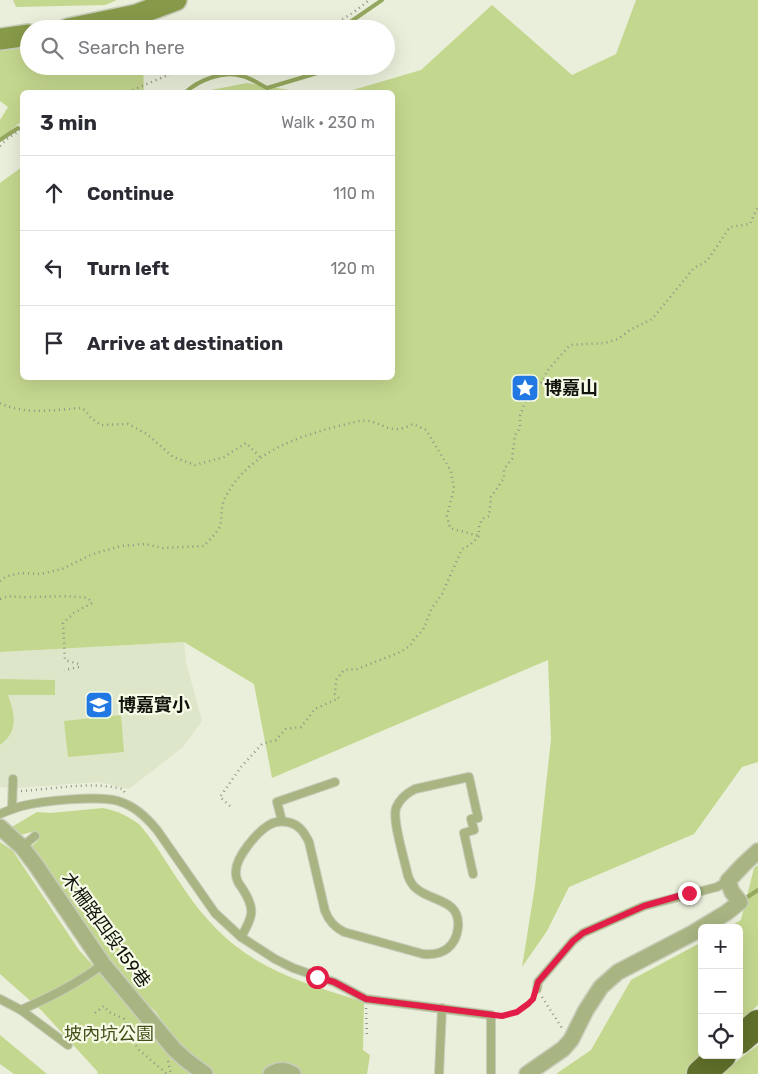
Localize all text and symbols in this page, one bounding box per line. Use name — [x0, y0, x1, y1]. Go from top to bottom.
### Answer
search box — [20, 20, 395, 75]
icon: search — [38, 34, 66, 62]
text: Search here — [78, 36, 185, 59]
text: 3 min — [40, 110, 97, 135]
text: Walk · 230 m — [281, 113, 375, 132]
icon: ahead — [40, 179, 68, 207]
text: Continue — [87, 182, 174, 205]
text: 110 m — [333, 184, 375, 203]
icon: left — [40, 254, 68, 282]
text: Turn left — [87, 257, 169, 280]
text: 120 m — [330, 259, 375, 278]
icon: arrive — [40, 329, 68, 357]
text: Arrive at destination — [87, 332, 283, 355]
place icon: 博嘉山 — [510, 373, 540, 403]
place label: 博嘉山 — [544, 377, 598, 399]
school or university icon: 博嘉實小 — [84, 690, 114, 720]
place label: 博嘉實小 — [118, 694, 190, 716]
street label: 木柵路四段159巷 — [57, 868, 155, 992]
route end — [678, 882, 701, 905]
map controls — [698, 924, 743, 1059]
button: + — [698, 924, 743, 969]
route start — [306, 966, 329, 989]
button: − — [698, 969, 743, 1014]
button: locate — [698, 1014, 743, 1059]
park label: 坡內坑公園 — [64, 1023, 154, 1045]

